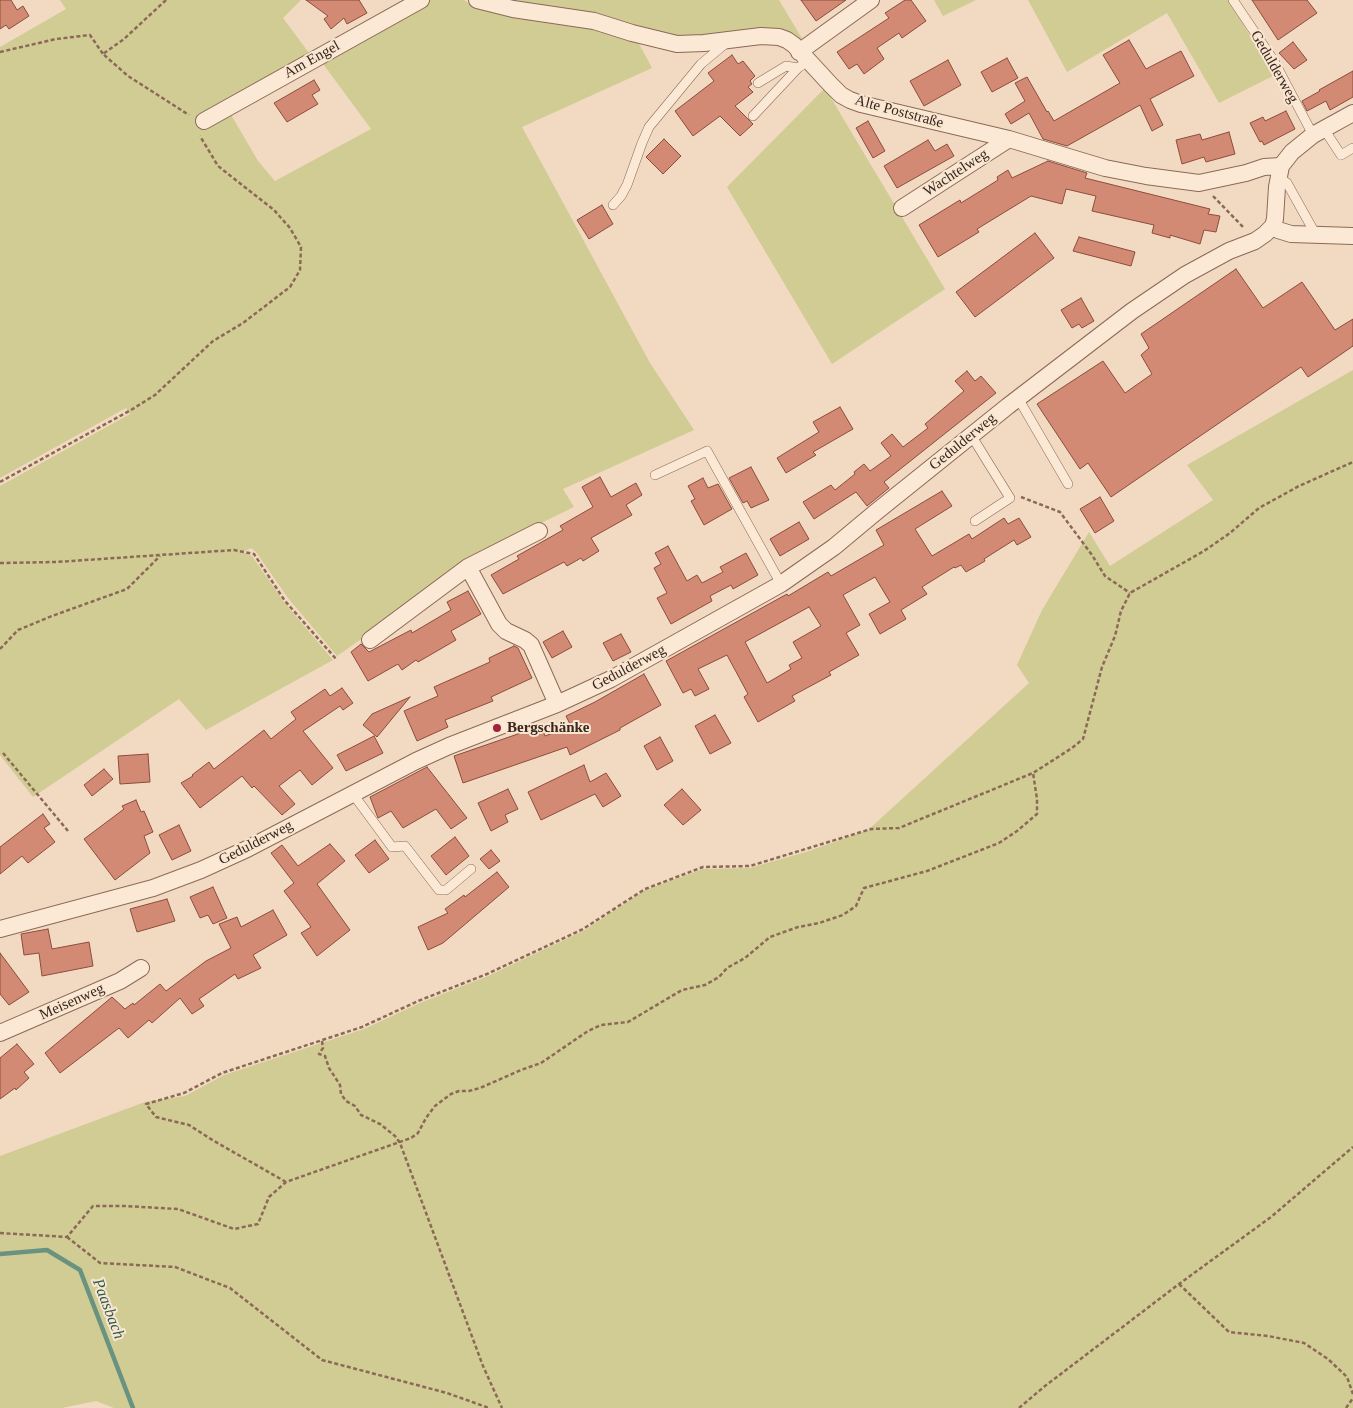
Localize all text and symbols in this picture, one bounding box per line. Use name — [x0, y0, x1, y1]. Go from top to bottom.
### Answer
street label: Gedulderweg — [1246, 28, 1302, 106]
street label: Am Engel — [281, 37, 343, 83]
street label: Alte Poststraße — [853, 91, 945, 133]
street label: Wachtelweg — [920, 145, 992, 201]
street label: Gedulderweg — [926, 410, 1000, 474]
street label: Gedulderweg — [589, 641, 669, 695]
place label: Bergschänke — [507, 719, 590, 737]
marker: Bergschänke — [491, 722, 503, 734]
street label: Gedulderweg — [216, 817, 296, 869]
street label: Meisenweg — [37, 980, 107, 1024]
water label: Paasbach — [88, 1276, 128, 1342]

